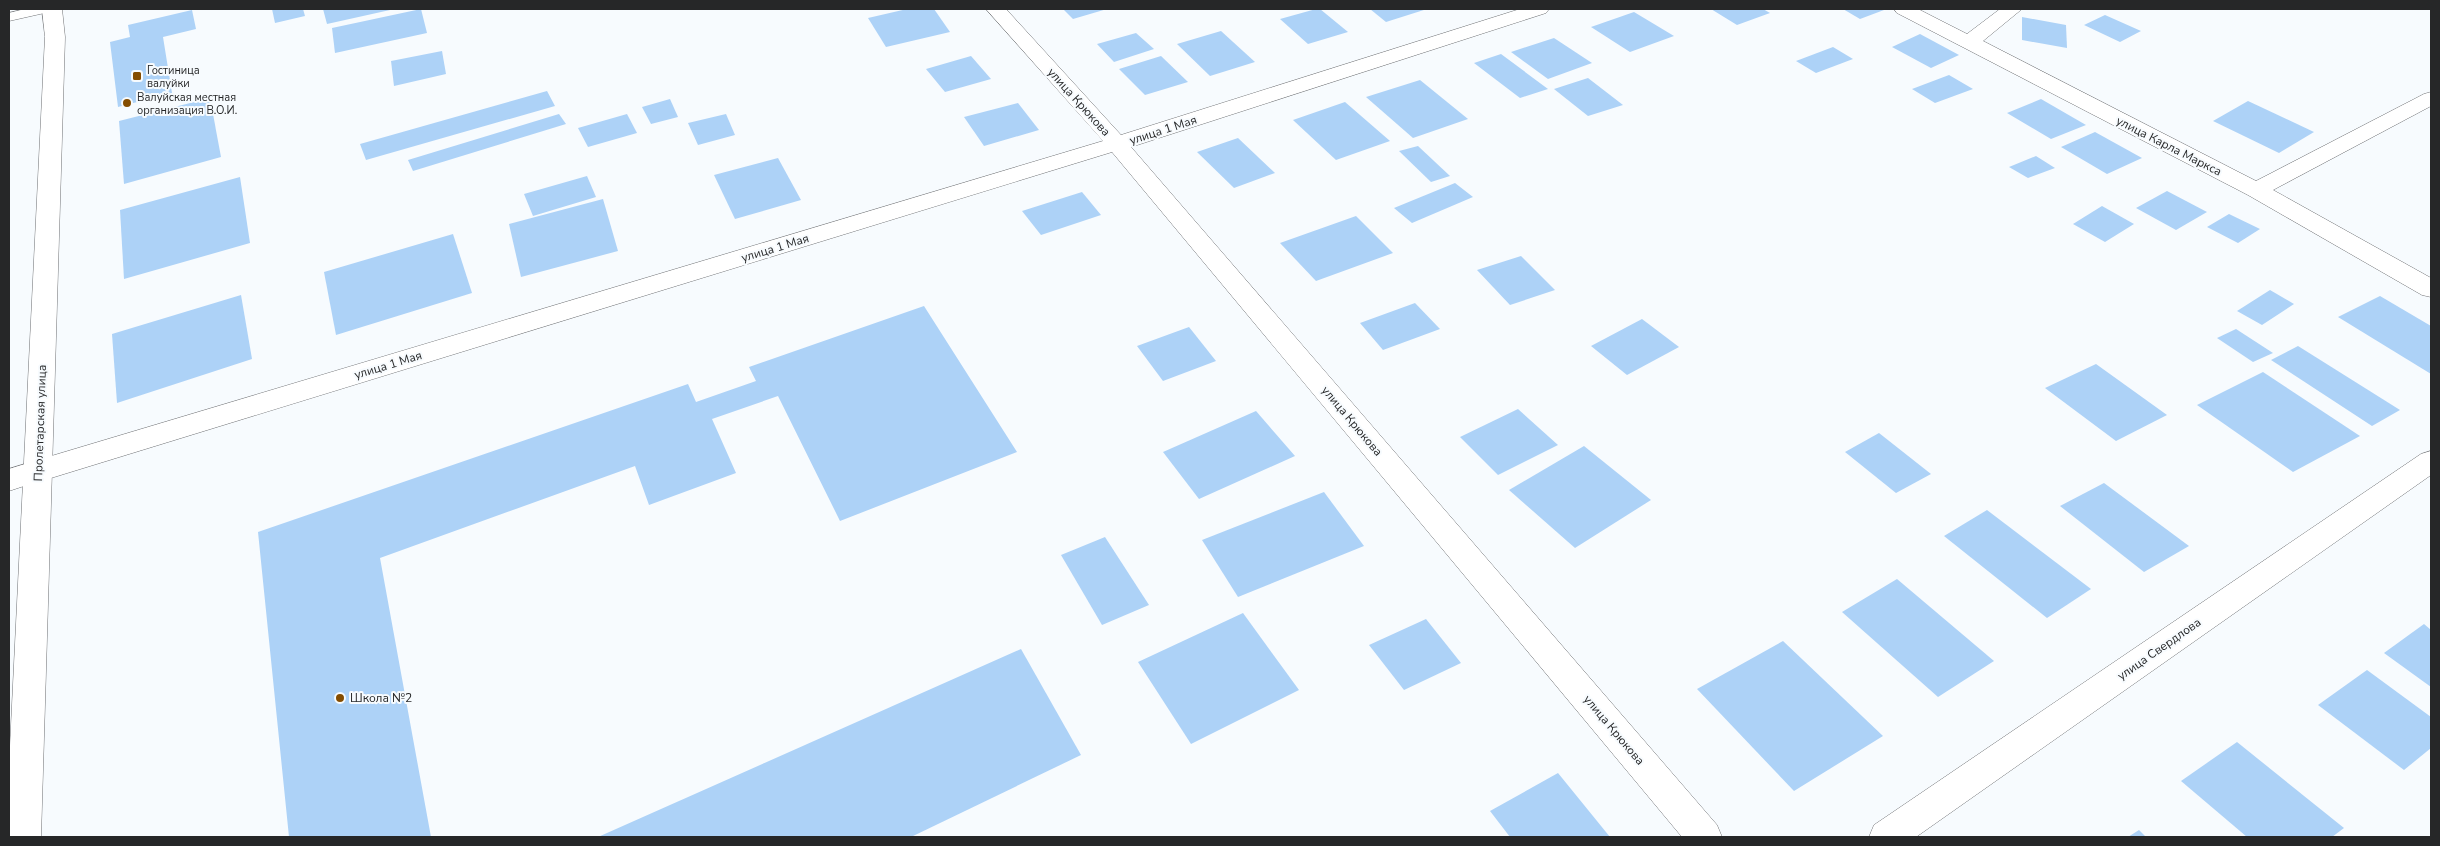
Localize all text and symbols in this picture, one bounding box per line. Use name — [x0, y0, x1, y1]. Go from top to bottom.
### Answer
place label: Гостиница валуйки — [147, 63, 200, 91]
street label: улица Крюкова — [1044, 64, 1114, 140]
marker: Гостиница валуйки — [131, 70, 143, 82]
place label: Валуйская местная организация В.О.И. — [137, 90, 237, 118]
marker: Валуйская местная организация В.О.И. — [121, 97, 133, 109]
street label: улица 1 Мая — [1127, 112, 1199, 148]
street label: улица Карла Маркса — [2113, 112, 2225, 180]
street label: улица 1 Мая — [739, 230, 811, 266]
street label: улица 1 Мая — [352, 347, 424, 383]
street label: Пролетарская улица — [30, 364, 50, 482]
street label: улица Крюкова — [1318, 383, 1386, 459]
street label: улица Свердлова — [2114, 614, 2204, 684]
place label: Школа №2 — [350, 690, 412, 706]
marker: Школа №2 — [334, 692, 346, 704]
street label: улица Крюкова — [1580, 692, 1648, 768]

